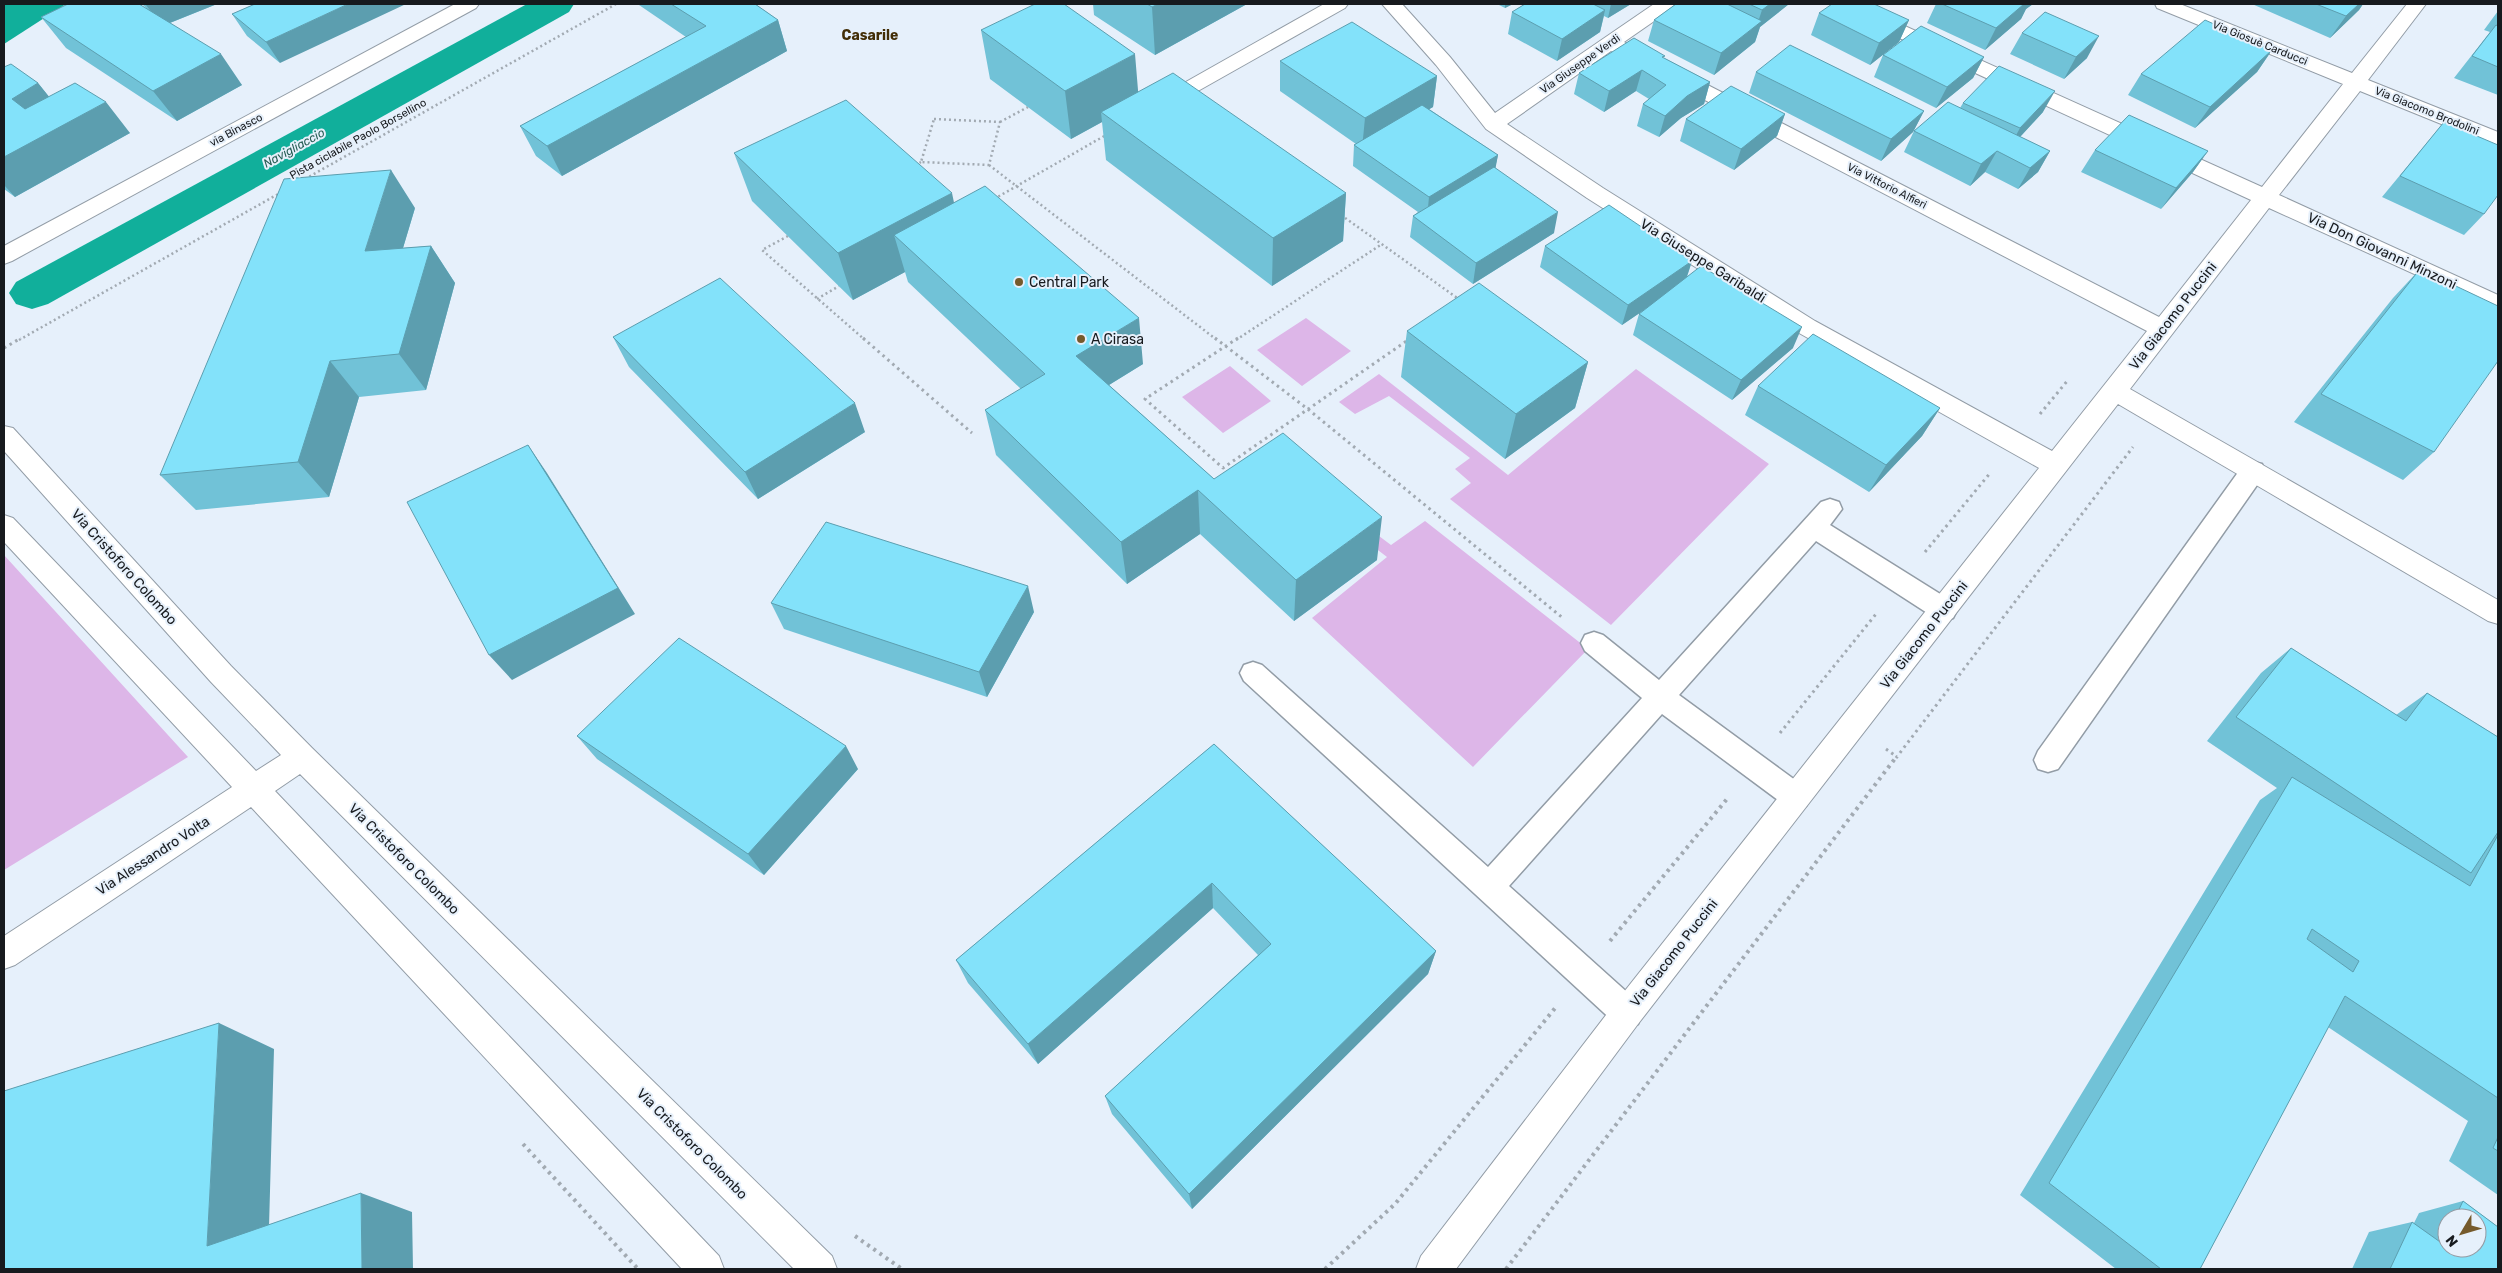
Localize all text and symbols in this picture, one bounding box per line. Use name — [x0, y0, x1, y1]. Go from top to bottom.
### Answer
street label: Via Giosuè Carducci — [2210, 18, 2310, 68]
district label: Casarile — [842, 27, 898, 44]
street label: Via Giuseppe Verdi — [1537, 31, 1623, 97]
street label: Via Giacomo Brodolini — [2373, 84, 2481, 138]
street label: Pista ciclabile Paolo Borsellino — [287, 96, 429, 182]
street label: via Binasco — [207, 111, 265, 149]
water label: Navigliaccio — [261, 125, 327, 171]
street label: Via Vittorio Alfieri — [1845, 160, 1929, 212]
street label: Via Don Giovanni Minzoni — [2305, 209, 2459, 293]
street label: Via Giuseppe Garibaldi — [1637, 215, 1769, 307]
street label: Via Giacomo Puccini — [2126, 259, 2220, 373]
place label: Central Park — [1029, 274, 1110, 291]
marker: Central Park — [1013, 276, 1025, 288]
place label: A Cirasa — [1091, 331, 1144, 348]
marker: A Cirasa — [1075, 333, 1087, 345]
street label: Via Cristoforo Colombo — [68, 506, 180, 628]
street label: Via Giacomo Puccini — [1877, 578, 1971, 692]
street label: Via Cristoforo Colombo — [345, 800, 463, 918]
street label: Via Alessandro Volta — [93, 813, 213, 899]
street label: Via Giacomo Puccini — [1627, 896, 1721, 1010]
street label: Via Cristoforo Colombo — [633, 1085, 751, 1203]
north arrow — [2437, 1208, 2487, 1258]
text: N — [2442, 1231, 2462, 1250]

